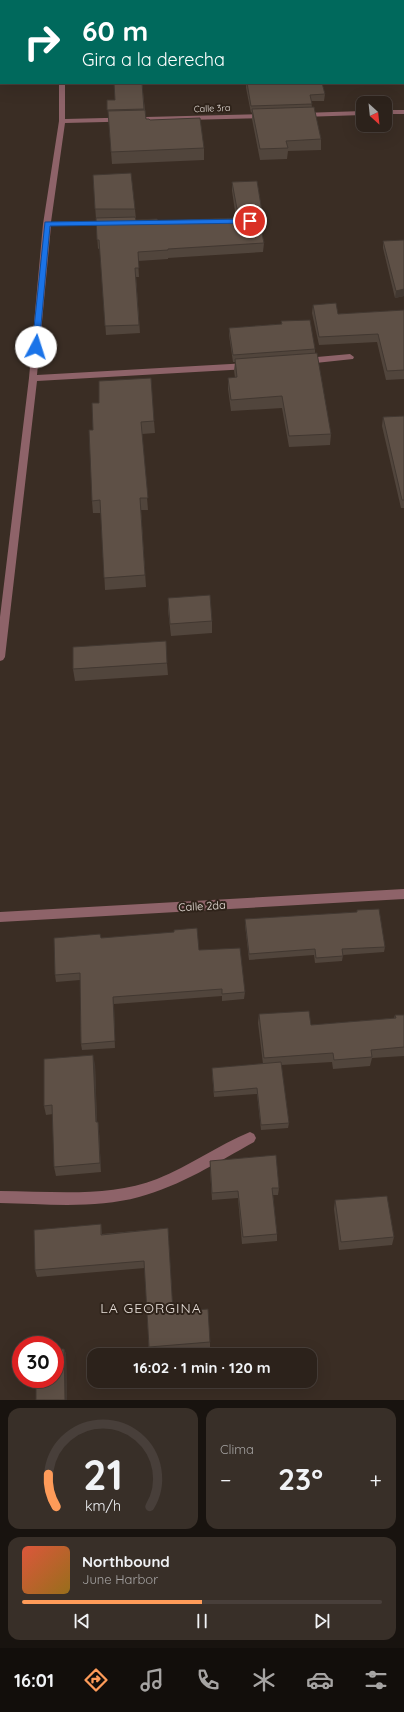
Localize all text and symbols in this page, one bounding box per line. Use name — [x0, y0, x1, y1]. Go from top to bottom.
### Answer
text: 60 m — [82, 13, 148, 48]
icon: right — [16, 16, 68, 68]
text: Gira a la derecha — [82, 48, 225, 71]
north arrow — [356, 96, 392, 132]
map controls — [356, 96, 392, 132]
street label: Calle 3ra — [194, 102, 230, 114]
pin — [233, 204, 267, 238]
icon: arrive — [239, 210, 261, 232]
position arrow — [15, 326, 57, 368]
street label: Calle 2da — [178, 898, 226, 914]
district label: LA GEORGINA — [100, 1299, 202, 1317]
speed limit sign: 30 — [12, 1336, 64, 1388]
text: 16:02 · 1 min · 120 m — [133, 1358, 271, 1377]
text: Clima — [220, 1441, 254, 1457]
text: 21 — [83, 1447, 123, 1499]
text: 23° — [278, 1460, 323, 1498]
text: − — [220, 1466, 231, 1494]
text: + — [370, 1466, 382, 1494]
text: km/h — [85, 1496, 121, 1514]
text: Northbound — [82, 1552, 170, 1571]
text: June Harbor — [82, 1571, 158, 1587]
icon: previous — [71, 1610, 93, 1632]
icon: pause — [191, 1610, 213, 1632]
icon: next — [311, 1610, 333, 1632]
icon: directions — [82, 1666, 110, 1694]
icon: music — [138, 1666, 166, 1694]
icon: phone — [194, 1666, 222, 1694]
icon: climate — [250, 1666, 278, 1694]
icon: car — [306, 1666, 334, 1694]
icon: filters — [362, 1666, 390, 1694]
text: 16:01 — [14, 1669, 54, 1692]

